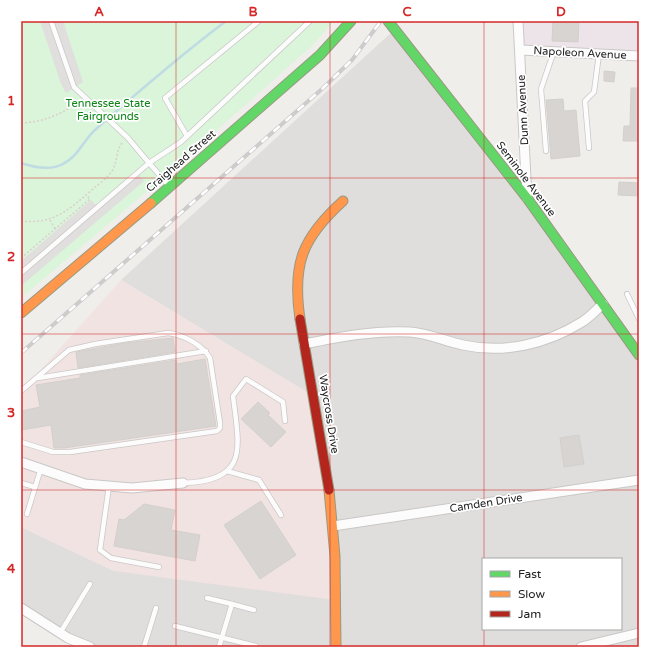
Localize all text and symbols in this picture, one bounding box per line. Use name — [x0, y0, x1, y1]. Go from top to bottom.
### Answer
text: A — [94, 4, 104, 20]
text: B — [248, 4, 258, 20]
text: C — [402, 4, 412, 20]
text: D — [556, 4, 566, 20]
street label: Napoleon Avenue — [533, 44, 627, 62]
street label: Dunn Avenue — [515, 74, 531, 146]
text: 1 — [7, 93, 15, 109]
park label: Tennessee State Fairgrounds — [66, 97, 150, 123]
street label: Craighead Street — [144, 127, 218, 195]
street label: Seminole Avenue — [494, 139, 558, 219]
text: 2 — [7, 249, 15, 265]
street label: Waycross Drive — [316, 374, 342, 454]
text: 3 — [7, 405, 15, 421]
street label: Camden Drive — [449, 491, 523, 515]
legend — [482, 558, 622, 630]
text: 4 — [7, 561, 16, 577]
text: Fast — [518, 567, 542, 581]
text: Slow — [518, 587, 545, 601]
text: Jam — [518, 607, 541, 621]

